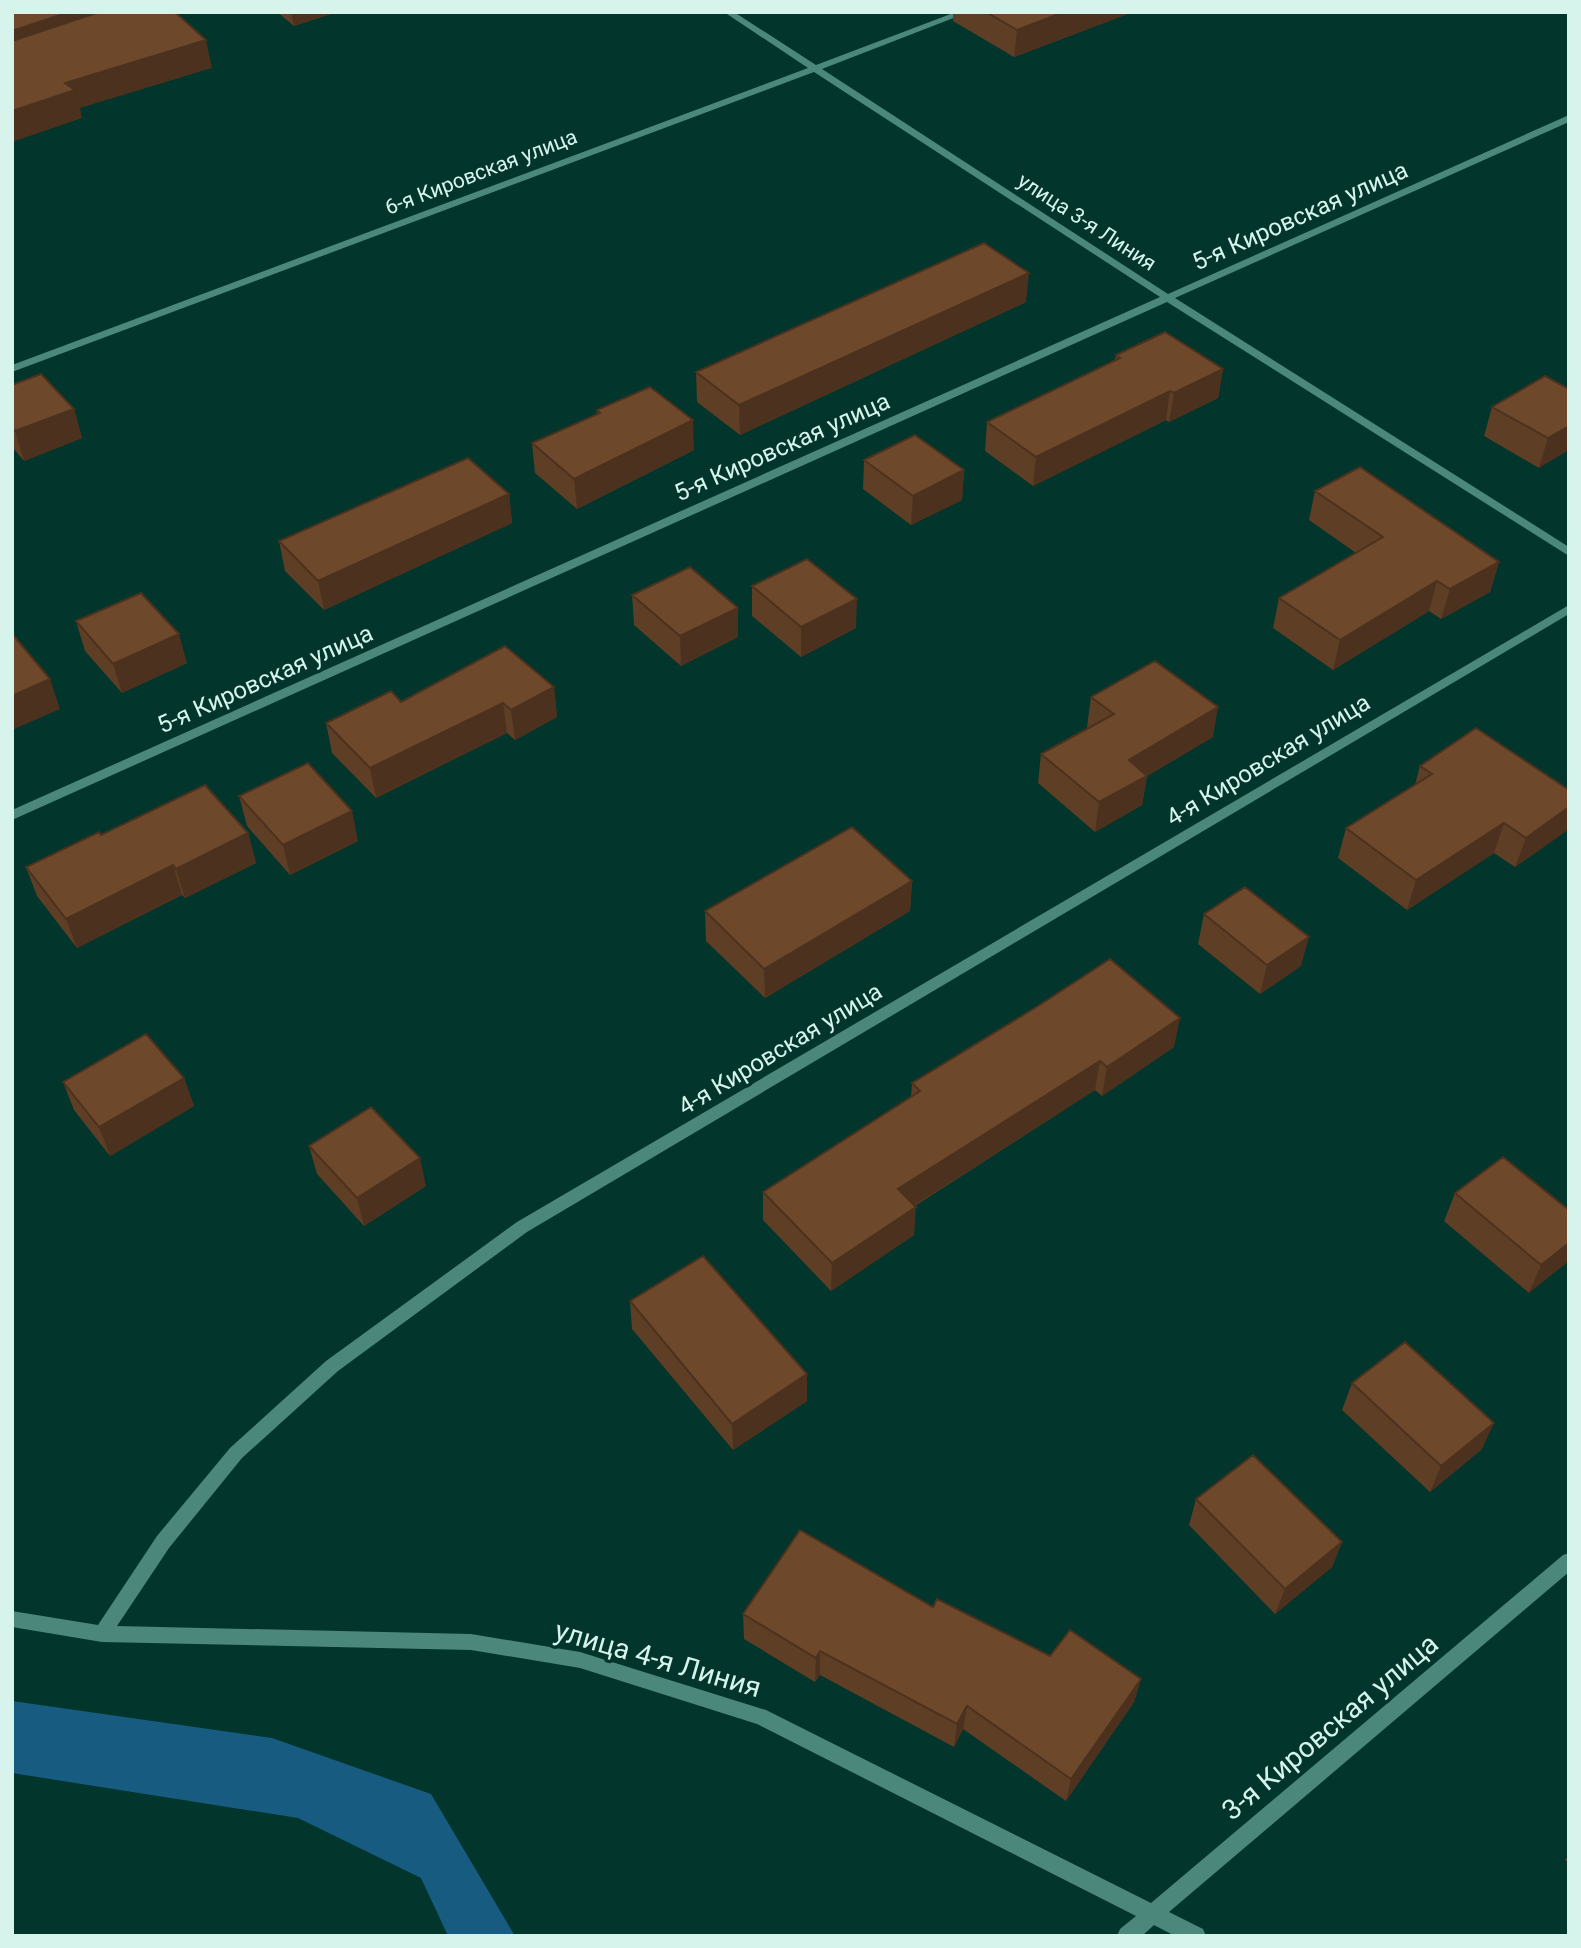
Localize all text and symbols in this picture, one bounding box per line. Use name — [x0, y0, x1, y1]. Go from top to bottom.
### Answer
street label: 6-я Кировская улица — [382, 124, 580, 220]
street label: 5-я Кировская улица — [1188, 156, 1412, 276]
street label: улица 3-я Линия — [1013, 168, 1161, 276]
street label: 5-я Кировская улица — [670, 387, 894, 507]
street label: 5-я Кировская улица — [153, 619, 377, 739]
street label: 4-я Кировская улица — [1161, 688, 1375, 832]
street label: 4-я Кировская улица — [673, 977, 887, 1121]
street label: улица 4-я Линия — [551, 1614, 765, 1704]
street label: 3-я Кировская улица — [1215, 1627, 1445, 1827]

